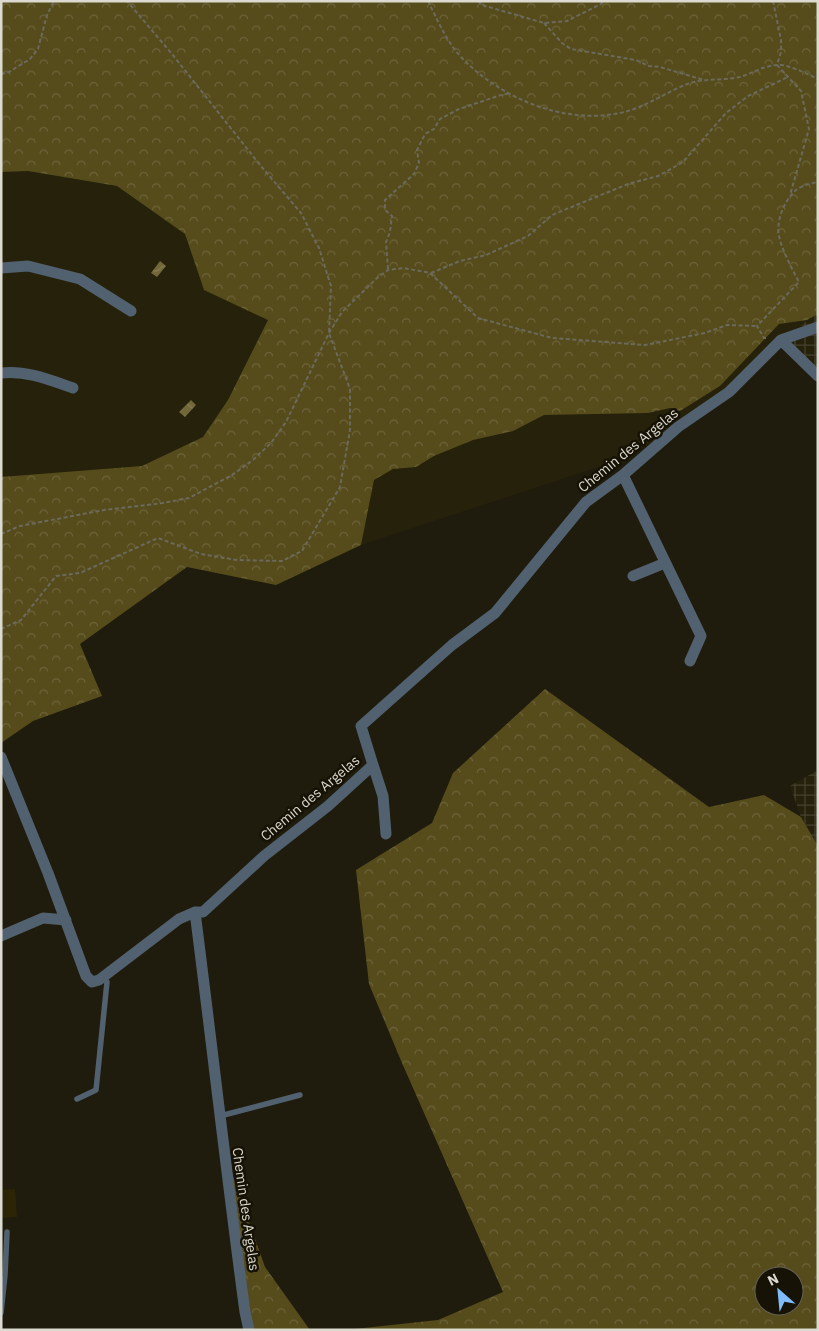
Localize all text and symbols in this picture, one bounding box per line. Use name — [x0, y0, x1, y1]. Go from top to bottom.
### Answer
street label: Chemin des Argelas — [574, 404, 682, 496]
street label: Chemin des Argelas — [257, 751, 363, 845]
street label: Chemin des Argelas — [228, 1146, 264, 1272]
north arrow — [754, 1266, 804, 1316]
text: N — [764, 1269, 782, 1290]

